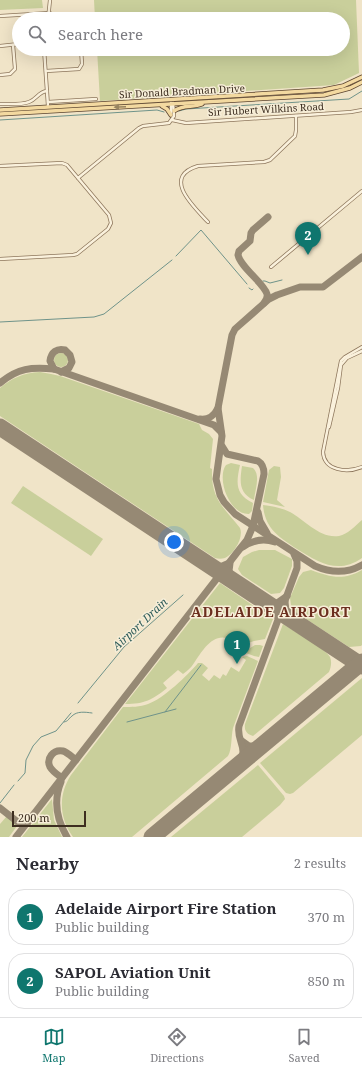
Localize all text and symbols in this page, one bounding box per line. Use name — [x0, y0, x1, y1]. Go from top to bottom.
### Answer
search box — [12, 12, 350, 56]
icon: search — [26, 23, 48, 45]
text: Search here — [58, 24, 143, 44]
street label: Sir Donald Bradman Drive — [119, 81, 245, 101]
street label: Sir Hubert Wilkins Road — [208, 99, 324, 119]
one-way arrow — [114, 104, 126, 111]
pin: 2 — [295, 222, 321, 255]
your location — [164, 532, 184, 552]
water label: Airport Drain — [108, 594, 171, 654]
district label: ADELAIDE AIRPORT — [191, 602, 351, 621]
pin: 1 — [224, 631, 250, 664]
scale bar — [12, 809, 86, 828]
text: 200 m — [18, 810, 50, 825]
text: Nearby — [16, 852, 79, 875]
text: 2 results — [294, 854, 346, 872]
text: Adelaide Airport Fire Station — [55, 898, 276, 918]
text: 1 — [26, 908, 34, 926]
text: 370 m — [308, 908, 345, 926]
text: Public building — [55, 918, 149, 936]
text: SAPOL Aviation Unit — [55, 962, 211, 982]
text: 2 — [26, 972, 34, 990]
text: 850 m — [308, 972, 345, 990]
text: Public building — [55, 982, 149, 1000]
tab: Map — [42, 1026, 66, 1065]
tab: Directions — [150, 1026, 204, 1065]
tab: Saved — [289, 1026, 320, 1065]

